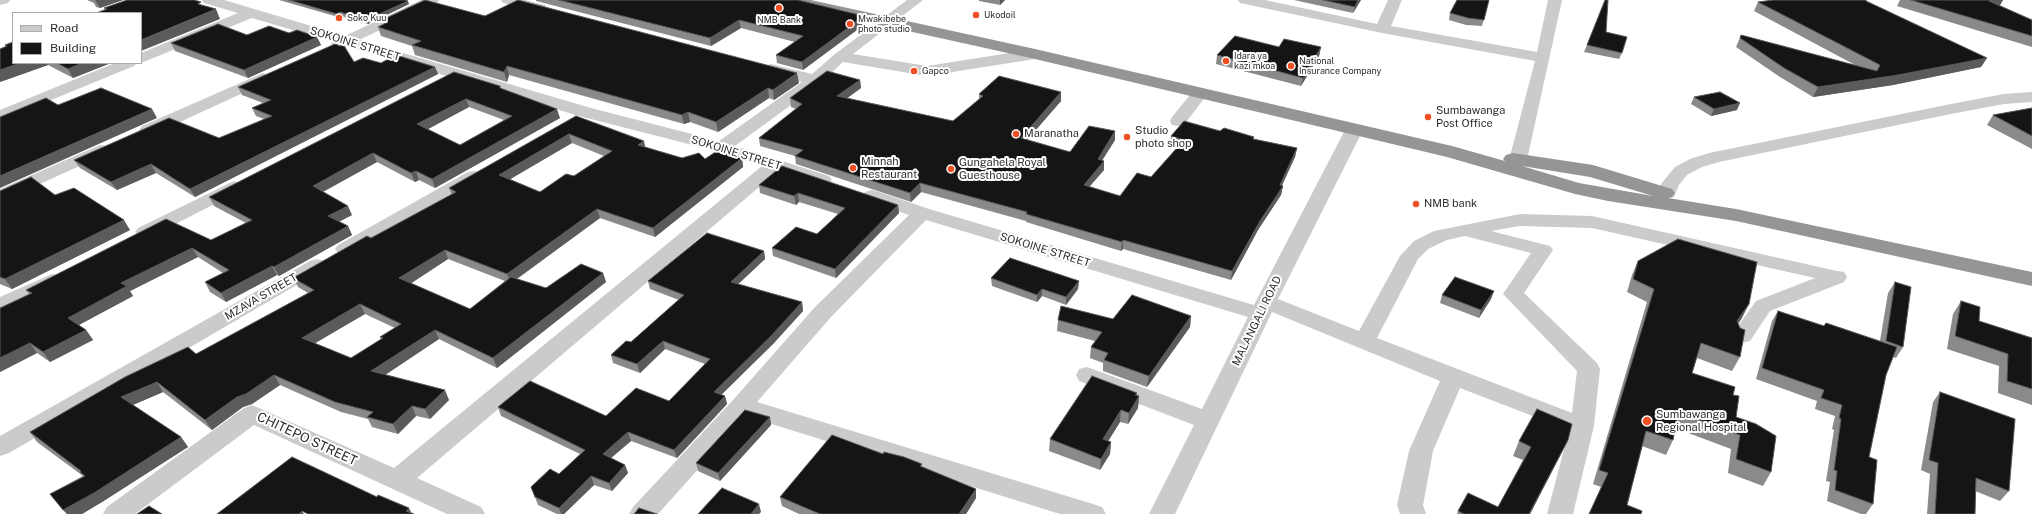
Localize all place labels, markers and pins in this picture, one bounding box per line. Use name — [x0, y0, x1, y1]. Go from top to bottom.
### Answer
marker: NMB Bank — [774, 3, 784, 13]
marker: Ukodoil — [971, 10, 981, 20]
place label: Ukodoil — [984, 10, 1016, 20]
marker: Soko Kuu — [334, 13, 344, 23]
place label: Soko Kuu — [347, 13, 387, 23]
place label: Mwakibebe photo studio — [858, 14, 910, 35]
place label: NMB Bank — [757, 15, 801, 25]
marker: Mwakibebe photo studio — [845, 19, 855, 29]
place label: Idara ya kazi mkoa — [1234, 51, 1275, 72]
marker: Idara ya kazi mkoa — [1221, 56, 1231, 66]
place label: National Insurance Company — [1299, 56, 1381, 77]
marker: National Insurance Company — [1286, 61, 1296, 71]
marker: Gapco — [909, 66, 919, 76]
place label: Gapco — [922, 66, 949, 76]
place label: Sumbawanga Post Office — [1436, 104, 1505, 130]
marker: Sumbawanga Post Office — [1423, 112, 1433, 122]
place label: Studio photo shop — [1135, 124, 1192, 150]
place label: Maranatha — [1024, 127, 1079, 141]
marker: Maranatha — [1011, 129, 1021, 139]
marker: Studio photo shop — [1122, 132, 1132, 142]
place label: Minnah Restaurant — [861, 155, 917, 181]
place label: Gungahela Royal Guesthouse — [959, 156, 1046, 182]
marker: Minnah Restaurant — [848, 163, 858, 173]
marker: Gungahela Royal Guesthouse — [946, 164, 956, 174]
place label: NMB bank — [1424, 197, 1477, 211]
marker: NMB bank — [1411, 199, 1421, 209]
place label: Sumbawanga Regional Hospital — [1656, 408, 1747, 434]
marker: Sumbawanga Regional Hospital — [1641, 415, 1653, 427]

